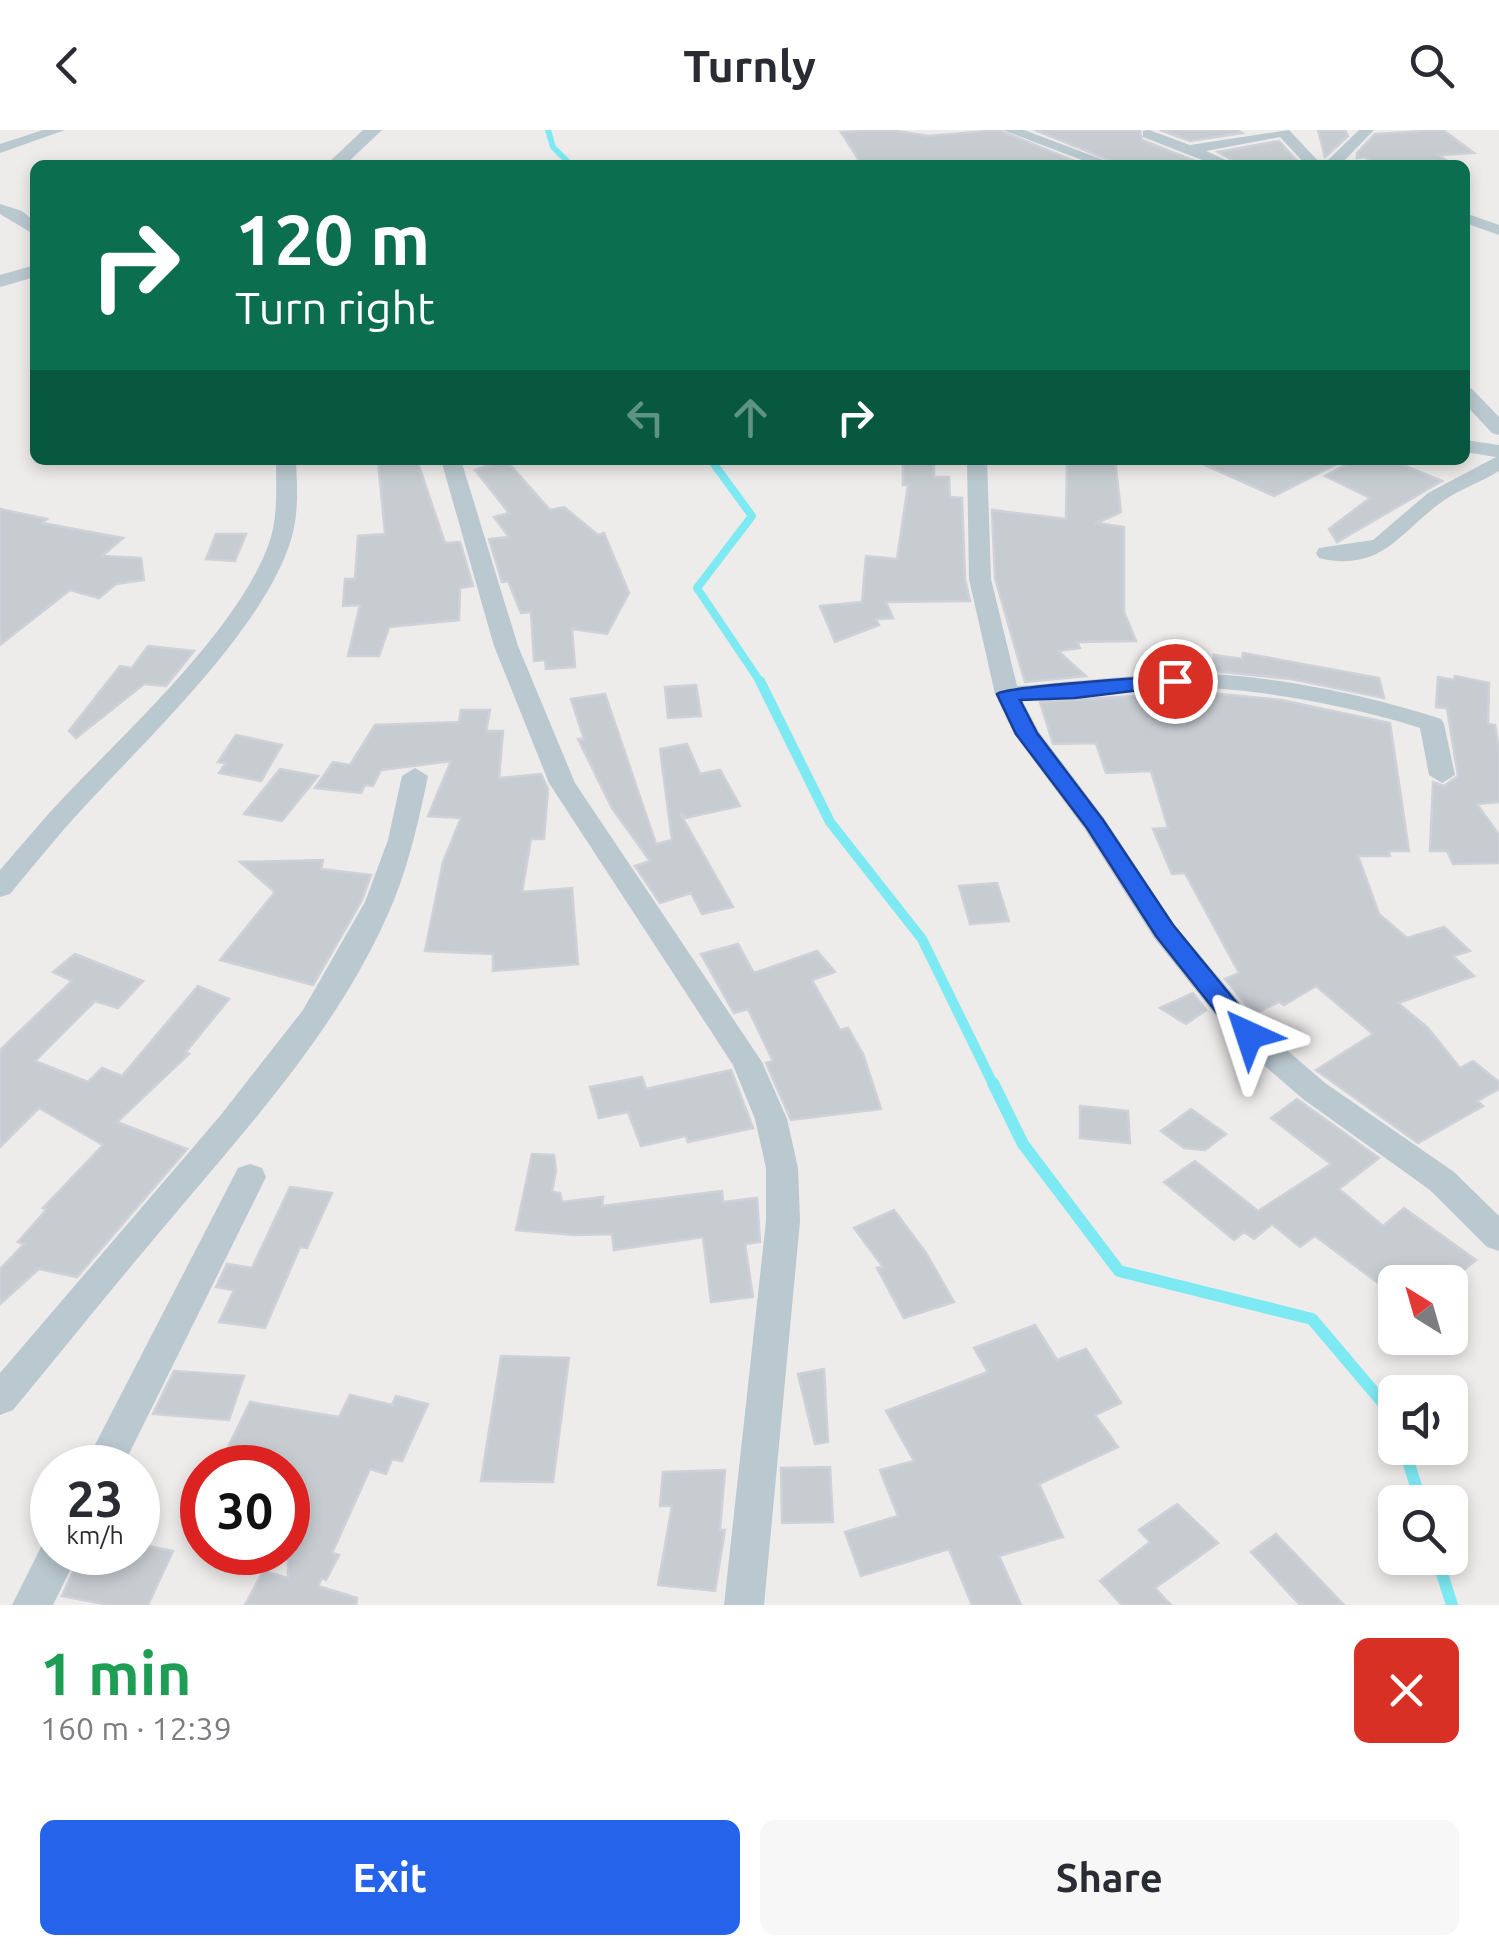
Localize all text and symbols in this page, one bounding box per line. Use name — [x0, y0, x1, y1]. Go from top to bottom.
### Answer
icon: back — [40, 38, 95, 93]
icon: search — [1404, 38, 1459, 93]
text: Turnly — [683, 40, 816, 91]
icon: right — [70, 200, 200, 330]
text: 120 m — [235, 200, 430, 278]
text: Turn right — [235, 282, 435, 333]
icon: left — [618, 390, 673, 445]
icon: ahead — [723, 390, 778, 445]
icon: right — [828, 390, 883, 445]
pin — [1133, 639, 1218, 724]
icon: arrive — [1148, 654, 1203, 709]
position arrow — [1197, 983, 1301, 1087]
north arrow — [1378, 1265, 1468, 1355]
map controls — [1378, 1265, 1468, 1575]
button: sound — [1378, 1375, 1468, 1465]
speed limit sign: 30 — [180, 1445, 310, 1575]
text: 23 — [67, 1470, 123, 1526]
button: search — [1378, 1485, 1468, 1575]
text: km/h — [66, 1521, 124, 1549]
button: close — [1354, 1638, 1459, 1743]
text: 1 min — [40, 1639, 192, 1706]
text: 160 m · 12:39 — [40, 1710, 232, 1746]
button: Exit — [40, 1820, 740, 1935]
button: Share — [760, 1820, 1459, 1935]

